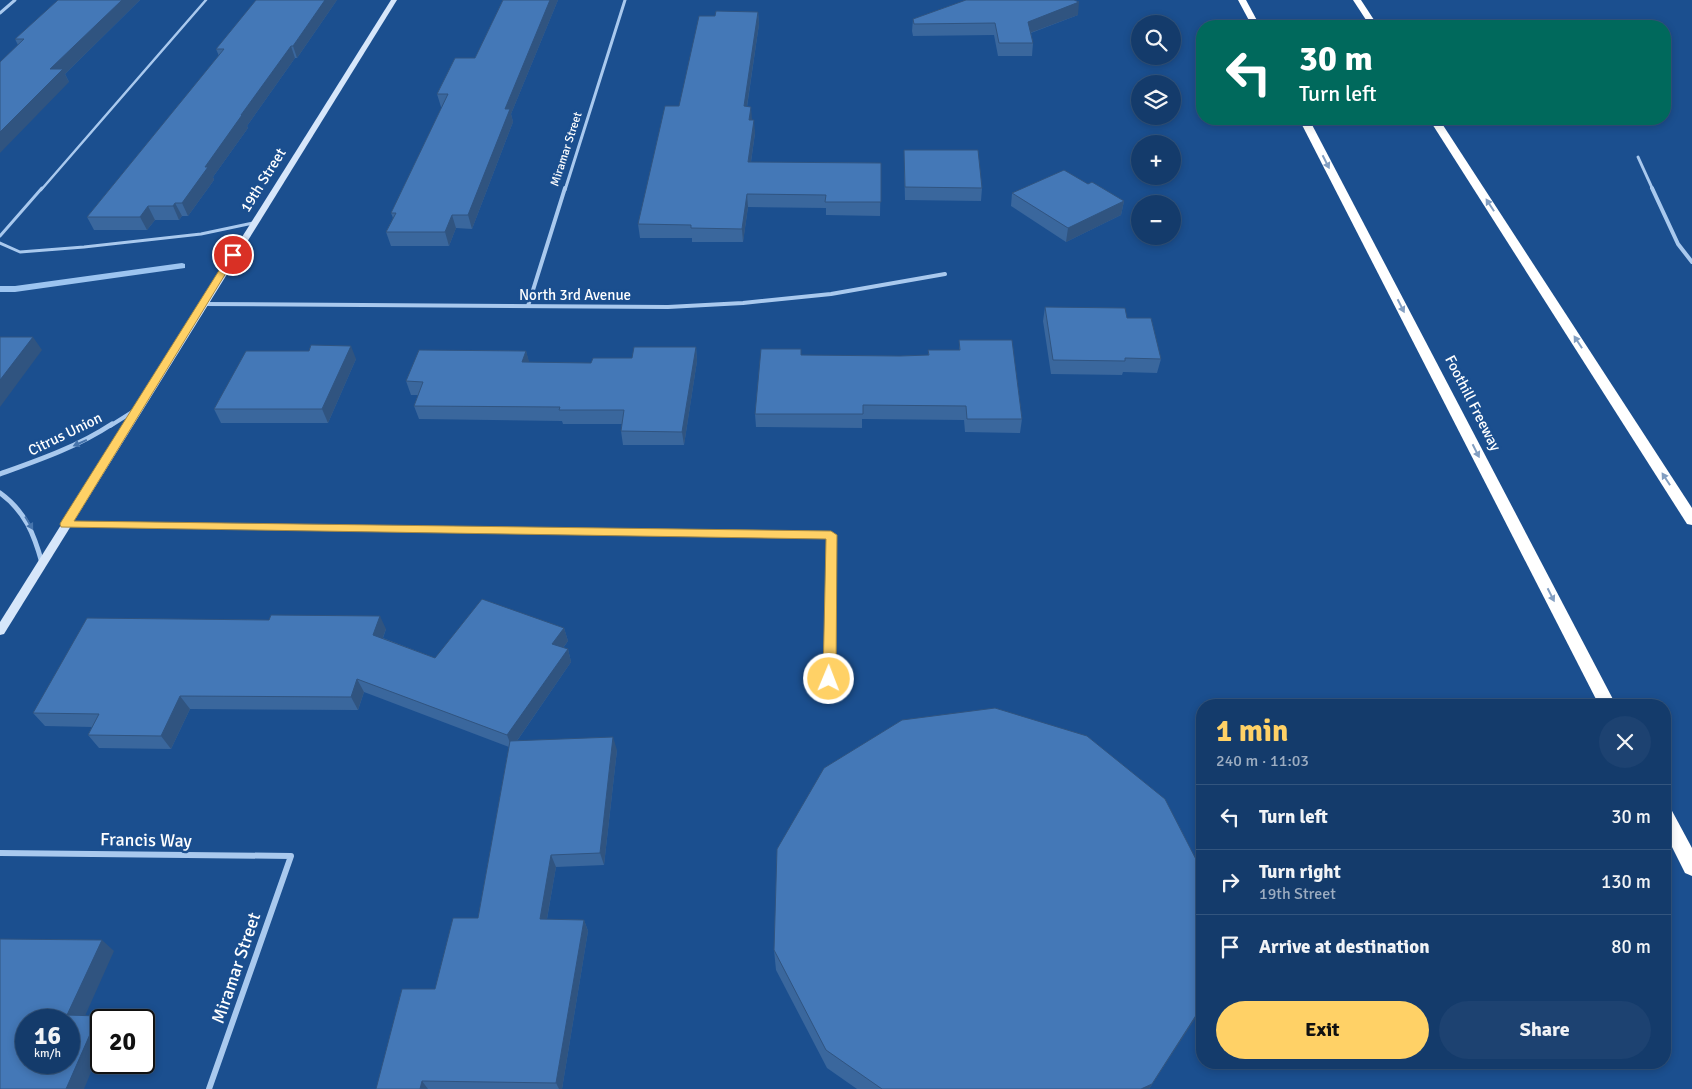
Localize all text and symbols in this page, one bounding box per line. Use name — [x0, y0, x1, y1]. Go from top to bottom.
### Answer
map controls — [1131, 15, 1181, 245]
button: search — [1131, 15, 1181, 65]
text: 30 m — [1299, 37, 1373, 80]
icon: left — [1216, 40, 1281, 105]
button: layers — [1131, 75, 1181, 125]
text: Turn left — [1299, 80, 1377, 107]
street label: Miramar Street — [547, 110, 586, 188]
button: + — [1131, 135, 1181, 185]
street label: 19th Street — [236, 145, 290, 215]
one-way arrow — [1322, 155, 1330, 169]
button: − — [1131, 195, 1181, 245]
one-way arrow — [1485, 199, 1494, 212]
pin — [212, 234, 254, 276]
icon: arrive — [219, 241, 247, 269]
street label: North 3rd Avenue — [519, 286, 631, 304]
one-way arrow — [1397, 299, 1405, 314]
one-way arrow — [1573, 335, 1582, 349]
street label: Foothill Freeway — [1441, 352, 1505, 454]
street label: Citrus Union — [25, 408, 105, 460]
one-way arrow — [73, 439, 88, 447]
one-way arrow — [1472, 443, 1480, 458]
one-way arrow — [1661, 472, 1670, 485]
one-way arrow — [24, 517, 33, 530]
one-way arrow — [1547, 588, 1555, 602]
position arrow — [802, 652, 854, 704]
text: 1 min — [1216, 713, 1288, 750]
button: close — [1599, 716, 1651, 768]
text: 240 m · 11:03 — [1216, 751, 1309, 771]
icon: left — [1216, 803, 1244, 831]
text: Turn left — [1259, 805, 1328, 829]
text: 30 m — [1611, 805, 1651, 829]
street label: Francis Way — [100, 828, 193, 852]
text: Turn right — [1259, 860, 1341, 884]
icon: right — [1216, 868, 1244, 896]
text: 130 m — [1601, 870, 1651, 894]
text: 19th Street — [1259, 884, 1336, 904]
street label: Miramar Street — [207, 910, 265, 1026]
icon: arrive — [1216, 933, 1244, 961]
text: Arrive at destination — [1259, 935, 1430, 959]
text: 80 m — [1611, 935, 1651, 959]
button: Exit — [1216, 1001, 1429, 1059]
button: Share — [1439, 1001, 1651, 1059]
speed limit sign: 20 — [90, 1009, 155, 1074]
text: 16 — [34, 1020, 61, 1051]
text: km/h — [34, 1046, 61, 1061]

